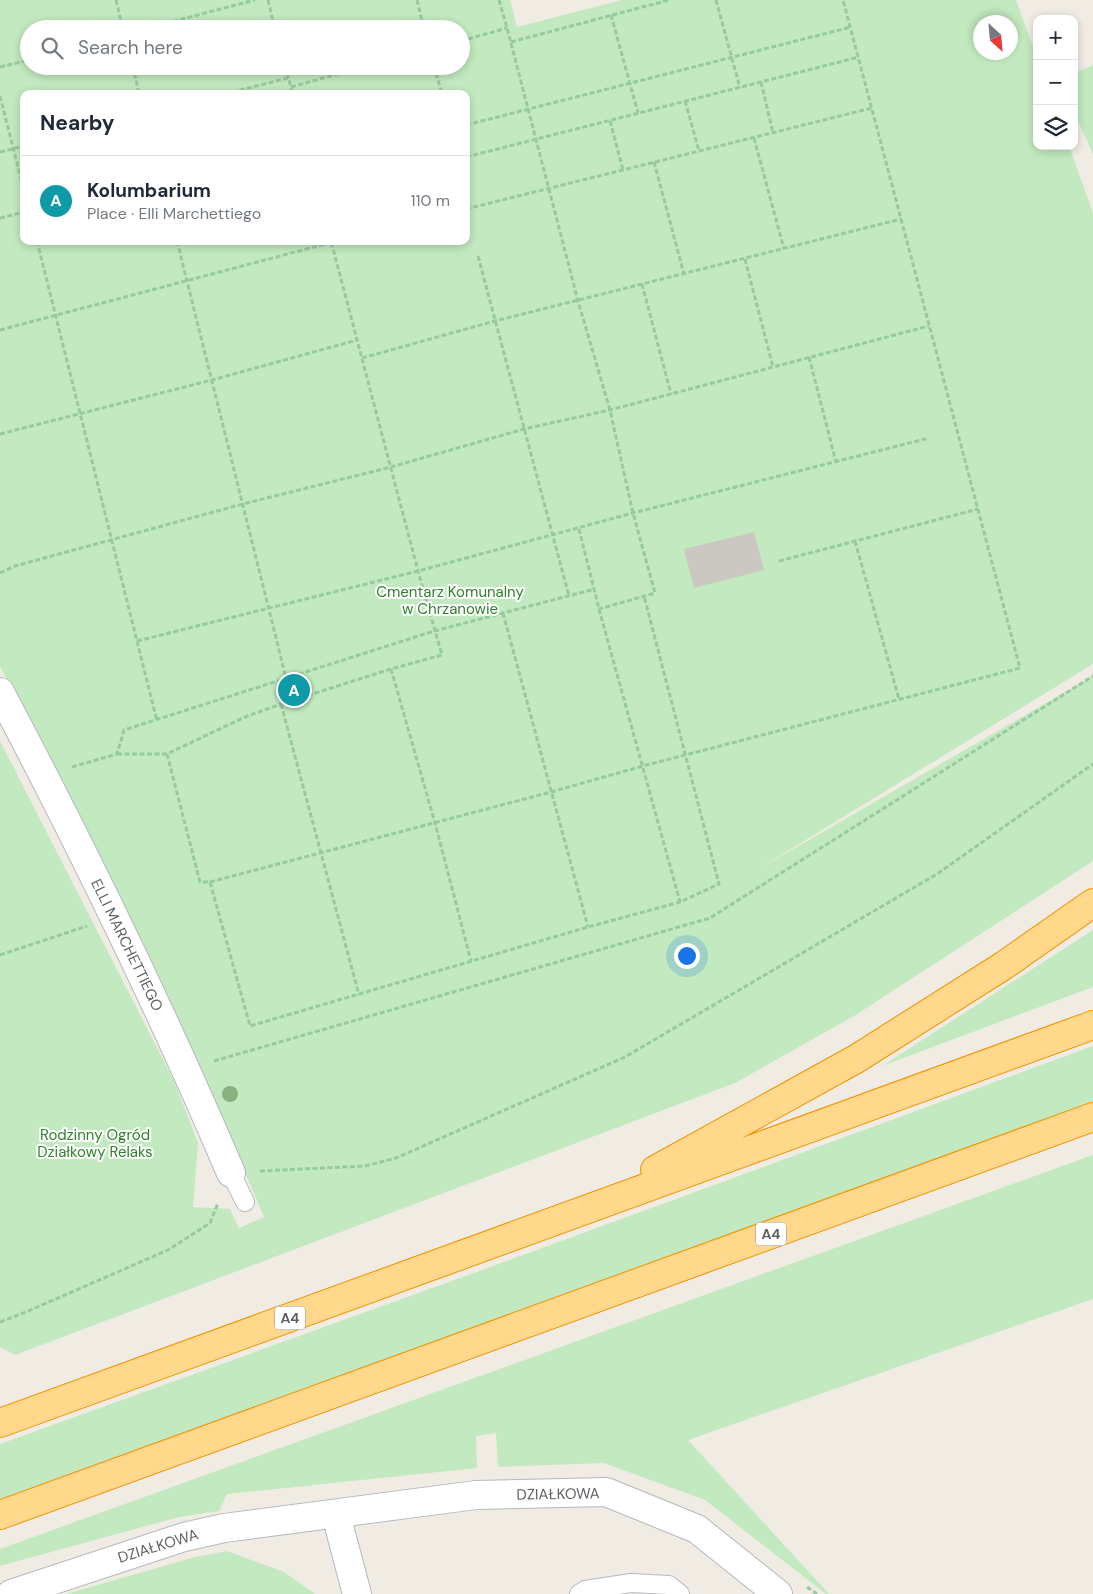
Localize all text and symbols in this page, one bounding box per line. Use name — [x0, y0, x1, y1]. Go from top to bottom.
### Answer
north arrow — [973, 15, 1018, 60]
map controls — [1033, 15, 1078, 150]
button: + — [1033, 15, 1078, 60]
search box — [20, 20, 470, 75]
icon: search — [38, 34, 66, 62]
text: Search here — [78, 35, 183, 60]
button: − — [1033, 60, 1078, 105]
button: layers — [1033, 105, 1078, 150]
text: Nearby — [40, 109, 114, 137]
text: Kolumbarium — [87, 178, 211, 203]
text: A — [50, 190, 62, 211]
text: 110 m — [411, 190, 450, 211]
text: Place · Elli Marchettiego — [87, 203, 261, 224]
park label: Cmentarz Komunalny w Chrzanowie — [376, 582, 524, 619]
pin: A — [278, 671, 310, 709]
street label: ELLI MARCHETTIEGO — [86, 876, 168, 1014]
your location — [674, 943, 700, 969]
park label: Rodzinny Ogród Działkowy Relaks — [37, 1125, 153, 1162]
road number: A4 — [756, 1222, 786, 1246]
road number: A4 — [275, 1306, 305, 1330]
street label: DZIAŁKOWA — [516, 1483, 600, 1505]
street label: DZIAŁKOWA — [115, 1524, 201, 1568]

